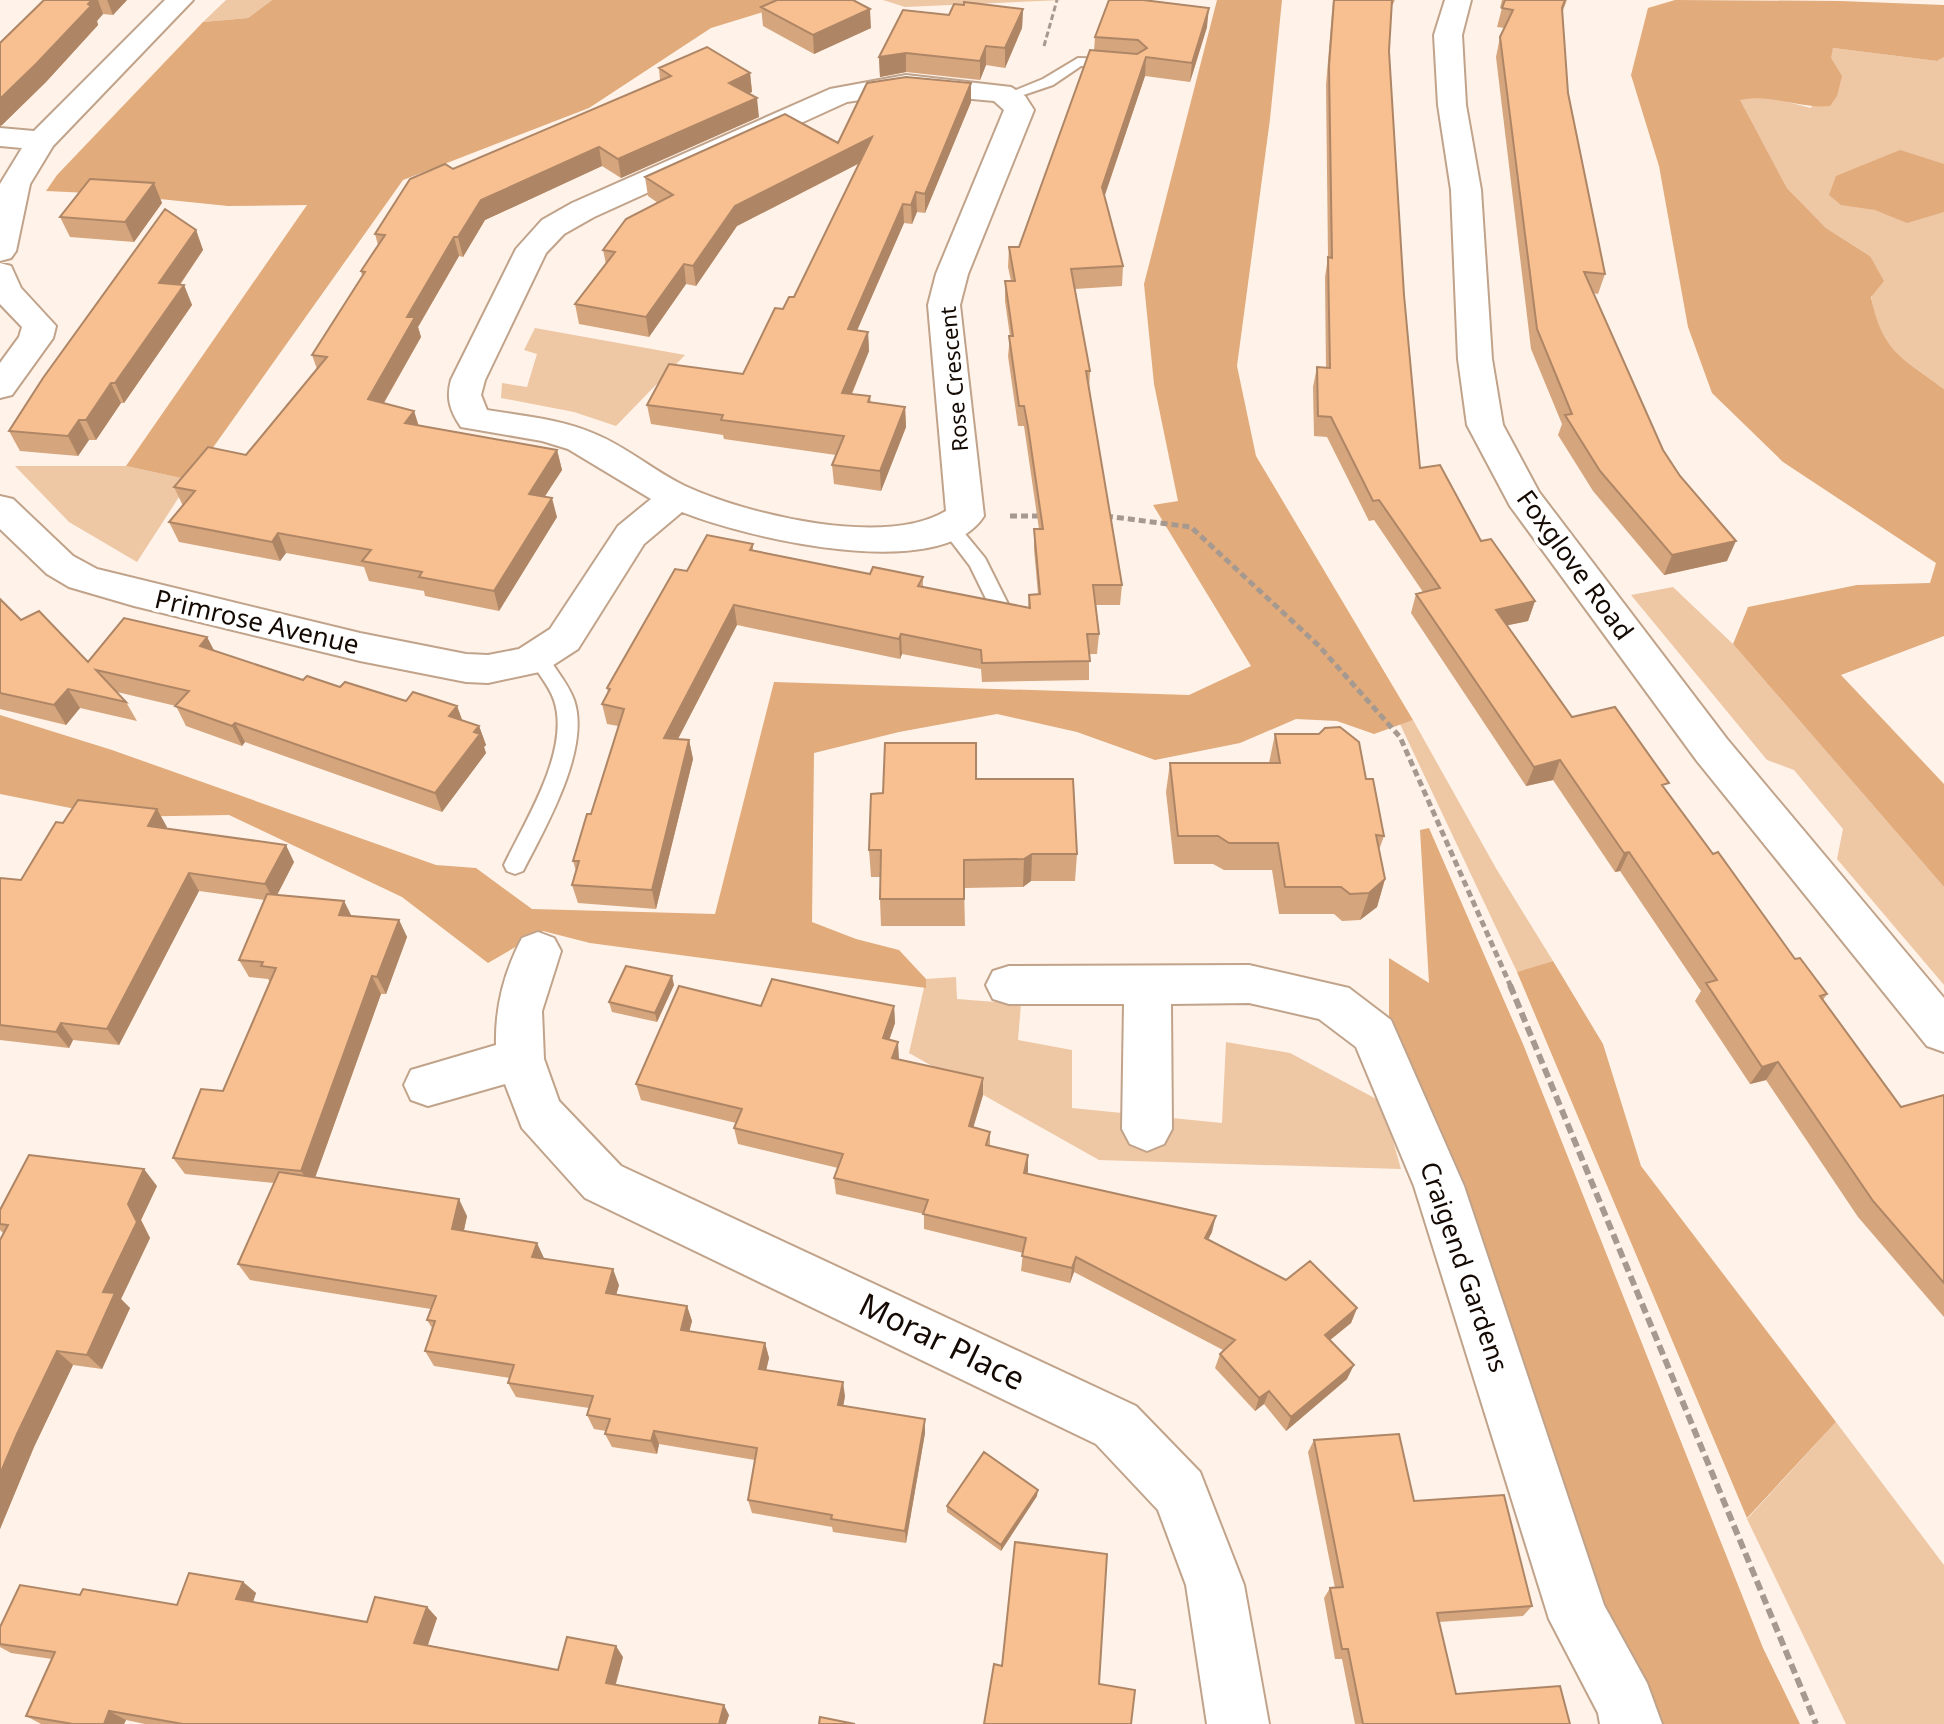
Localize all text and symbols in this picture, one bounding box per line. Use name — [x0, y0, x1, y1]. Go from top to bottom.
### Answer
street label: Rose Crescent — [932, 305, 974, 453]
street label: Foxglove Road — [1509, 482, 1643, 647]
street label: Primrose Avenue — [152, 580, 363, 662]
street label: Craigend Gardens — [1412, 1157, 1518, 1377]
street label: Morar Place — [853, 1282, 1033, 1399]

